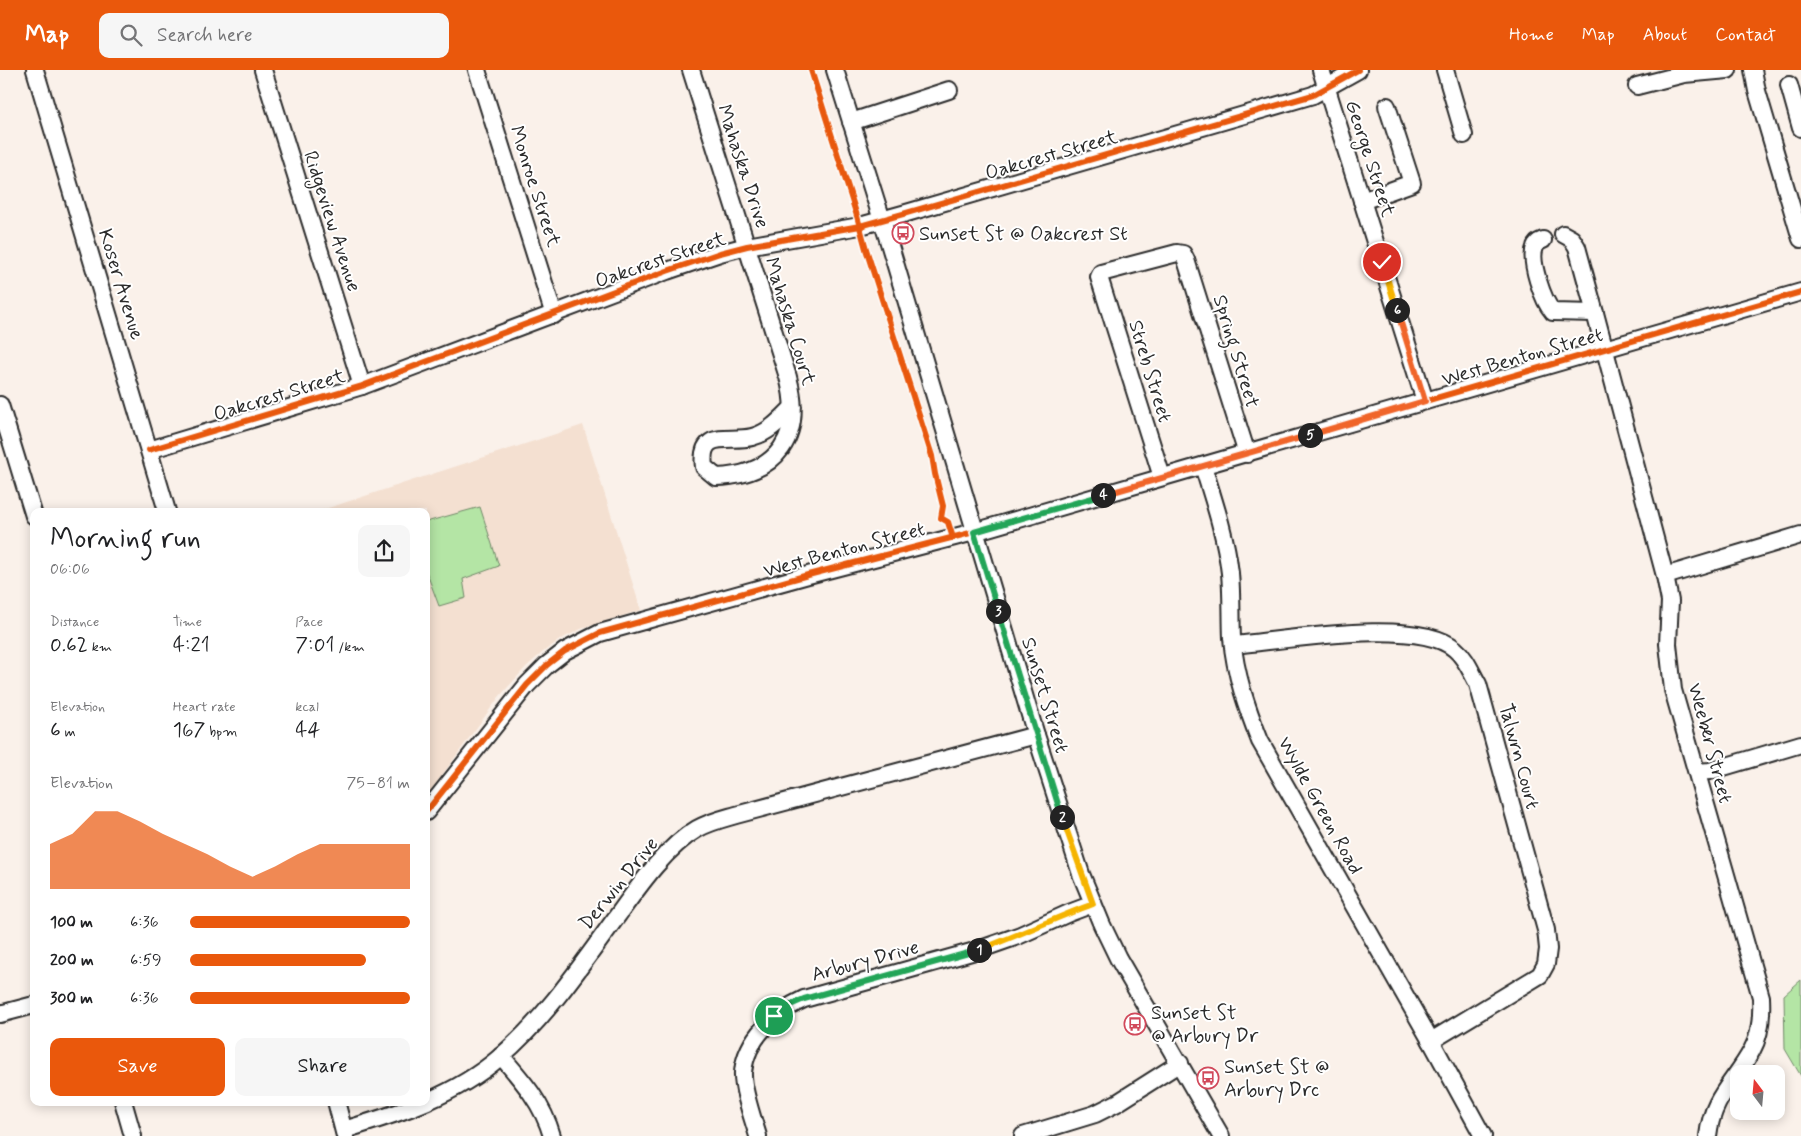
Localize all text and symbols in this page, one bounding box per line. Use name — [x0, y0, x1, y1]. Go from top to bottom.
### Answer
search box — [99, 13, 449, 58]
text: Map — [25, 20, 69, 51]
icon: search — [117, 21, 145, 49]
text: Search here — [157, 23, 253, 48]
text: Home — [1509, 23, 1554, 47]
text: Map — [1582, 23, 1615, 47]
text: About — [1643, 23, 1687, 47]
text: Contact — [1715, 23, 1776, 47]
street label: George Street — [1337, 97, 1401, 221]
street label: Mahaska Drive — [710, 101, 775, 232]
street label: Monroe Street — [502, 122, 567, 251]
street label: Oakcrest Street — [982, 124, 1121, 187]
street label: Ridgeview Avenue — [295, 148, 367, 296]
bus stop icon: Sunset St @ Oakcrest St — [891, 221, 915, 245]
place label: Sunset St @ Oakcrest St — [919, 221, 1128, 248]
street label: Oakcrest Street — [592, 225, 730, 295]
street label: Koser Avenue — [91, 226, 150, 343]
pin — [1361, 241, 1403, 283]
icon: check — [1368, 248, 1396, 276]
street label: Mahaska Court — [757, 254, 822, 389]
street label: Spring Street — [1204, 292, 1266, 412]
pin: 6 — [1384, 298, 1410, 322]
text: 6 — [1394, 301, 1401, 319]
street label: Streb Street — [1121, 317, 1178, 426]
street label: West Benton Street — [1439, 322, 1606, 393]
street label: Oakcrest Street — [210, 362, 349, 428]
pin: 5 — [1298, 422, 1322, 448]
text: 5 — [1306, 426, 1315, 444]
pin: 4 — [1090, 482, 1116, 508]
text: 4 — [1099, 486, 1108, 504]
street label: West Benton Street — [761, 516, 928, 585]
text: Morning run — [50, 521, 201, 558]
button: share — [358, 525, 410, 577]
text: 06:06 — [50, 559, 90, 580]
pin: 3 — [986, 598, 1010, 624]
text: 3 — [995, 602, 1002, 620]
text: Distance — [50, 613, 99, 631]
text: Time — [173, 613, 202, 631]
text: Pace — [295, 613, 323, 631]
text: 0.62 — [50, 631, 88, 659]
text: 4:21 — [173, 631, 210, 659]
text: 7:01 — [295, 631, 334, 659]
street label: Sunset Street — [1014, 634, 1075, 757]
text: km — [88, 638, 112, 656]
text: /km — [334, 638, 365, 656]
street label: Weeber Street — [1681, 680, 1739, 806]
text: Elevation — [50, 698, 105, 716]
text: Heart rate — [173, 698, 236, 716]
text: kcal — [295, 698, 319, 716]
street label: Talwrn Court — [1491, 701, 1546, 812]
text: 6 — [50, 716, 61, 744]
text: 167 — [173, 716, 205, 744]
text: 44 — [295, 716, 320, 744]
text: m — [61, 723, 76, 741]
text: bpm — [205, 723, 237, 741]
street label: Wylde Green Road — [1271, 732, 1369, 879]
text: Elevation — [50, 773, 113, 794]
text: 75–81 m — [346, 773, 410, 794]
pin: 2 — [1050, 804, 1074, 830]
text: 2 — [1059, 808, 1066, 826]
street label: Derwin Drive — [573, 832, 665, 936]
text: 100 m — [50, 912, 93, 933]
text: 6:36 — [130, 912, 159, 933]
street label: Arbury Drive — [809, 934, 922, 989]
pin: 1 — [966, 938, 992, 962]
text: 1 — [976, 941, 983, 959]
text: 200 m — [50, 950, 94, 971]
text: 6:59 — [130, 950, 162, 971]
text: 300 m — [50, 988, 93, 1009]
text: 6:36 — [130, 988, 159, 1009]
pin — [753, 995, 795, 1037]
place label: Sunset St @ Arbury Dr — [1151, 1000, 1259, 1050]
icon: arrive — [760, 1002, 788, 1030]
bus stop icon: Sunset St @ Arbury Dr — [1123, 1012, 1147, 1036]
button: Save — [50, 1038, 225, 1096]
button: Share — [235, 1038, 410, 1096]
place label: Sunset St @ Arbury Drc — [1224, 1054, 1329, 1104]
north arrow — [1730, 1065, 1785, 1120]
map controls — [1730, 1065, 1785, 1120]
bus stop icon: Sunset St @ Arbury Drc — [1196, 1066, 1220, 1090]

